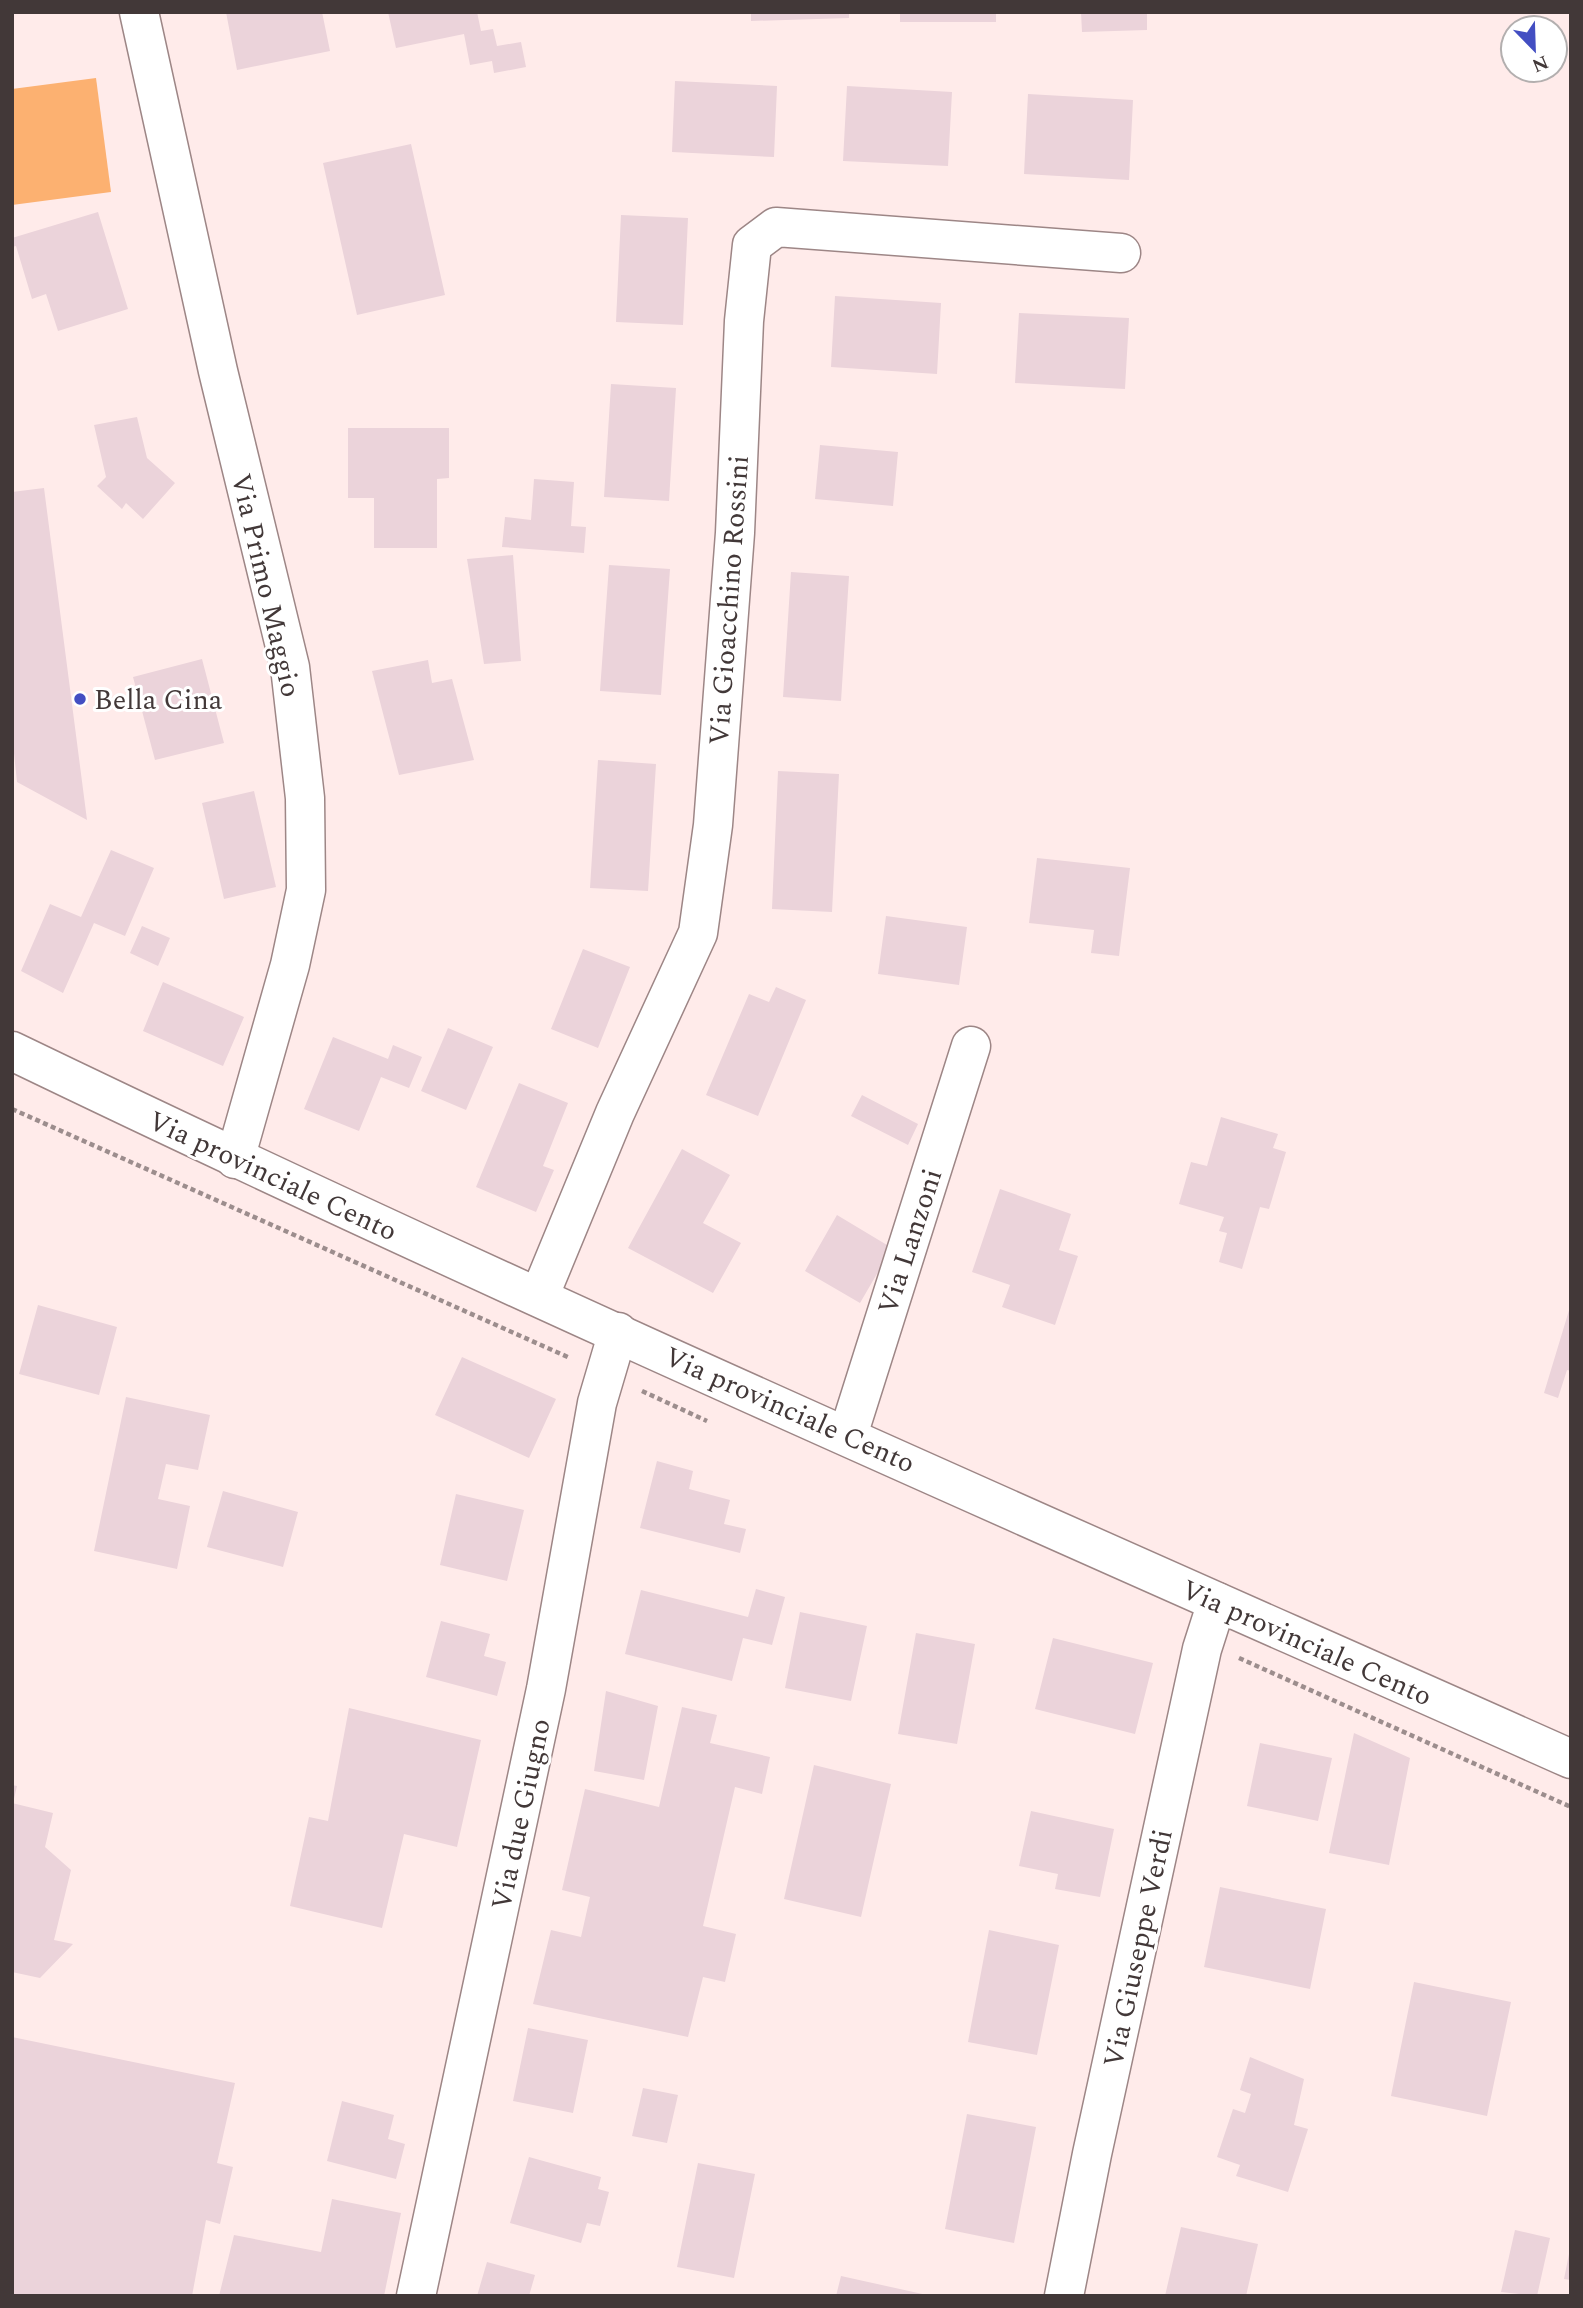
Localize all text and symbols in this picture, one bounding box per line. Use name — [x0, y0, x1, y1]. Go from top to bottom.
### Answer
north arrow — [1499, 14, 1569, 84]
text: N — [1527, 47, 1553, 80]
street label: Via Gioacchino Rossini — [698, 454, 761, 747]
street label: Via Primo Maggio — [219, 469, 312, 701]
place label: Bella Cina — [94, 679, 223, 722]
marker: Bella Cina — [72, 691, 88, 707]
street label: Via provinciale Cento — [141, 1100, 404, 1253]
street label: Via Lanzoni — [867, 1163, 954, 1320]
street label: Via provinciale Cento — [657, 1336, 922, 1485]
street label: Via provinciale Cento — [1174, 1569, 1439, 1718]
street label: Via due Giugno — [480, 1715, 563, 1914]
street label: Via Giuseppe Verdi — [1092, 1825, 1185, 2071]

